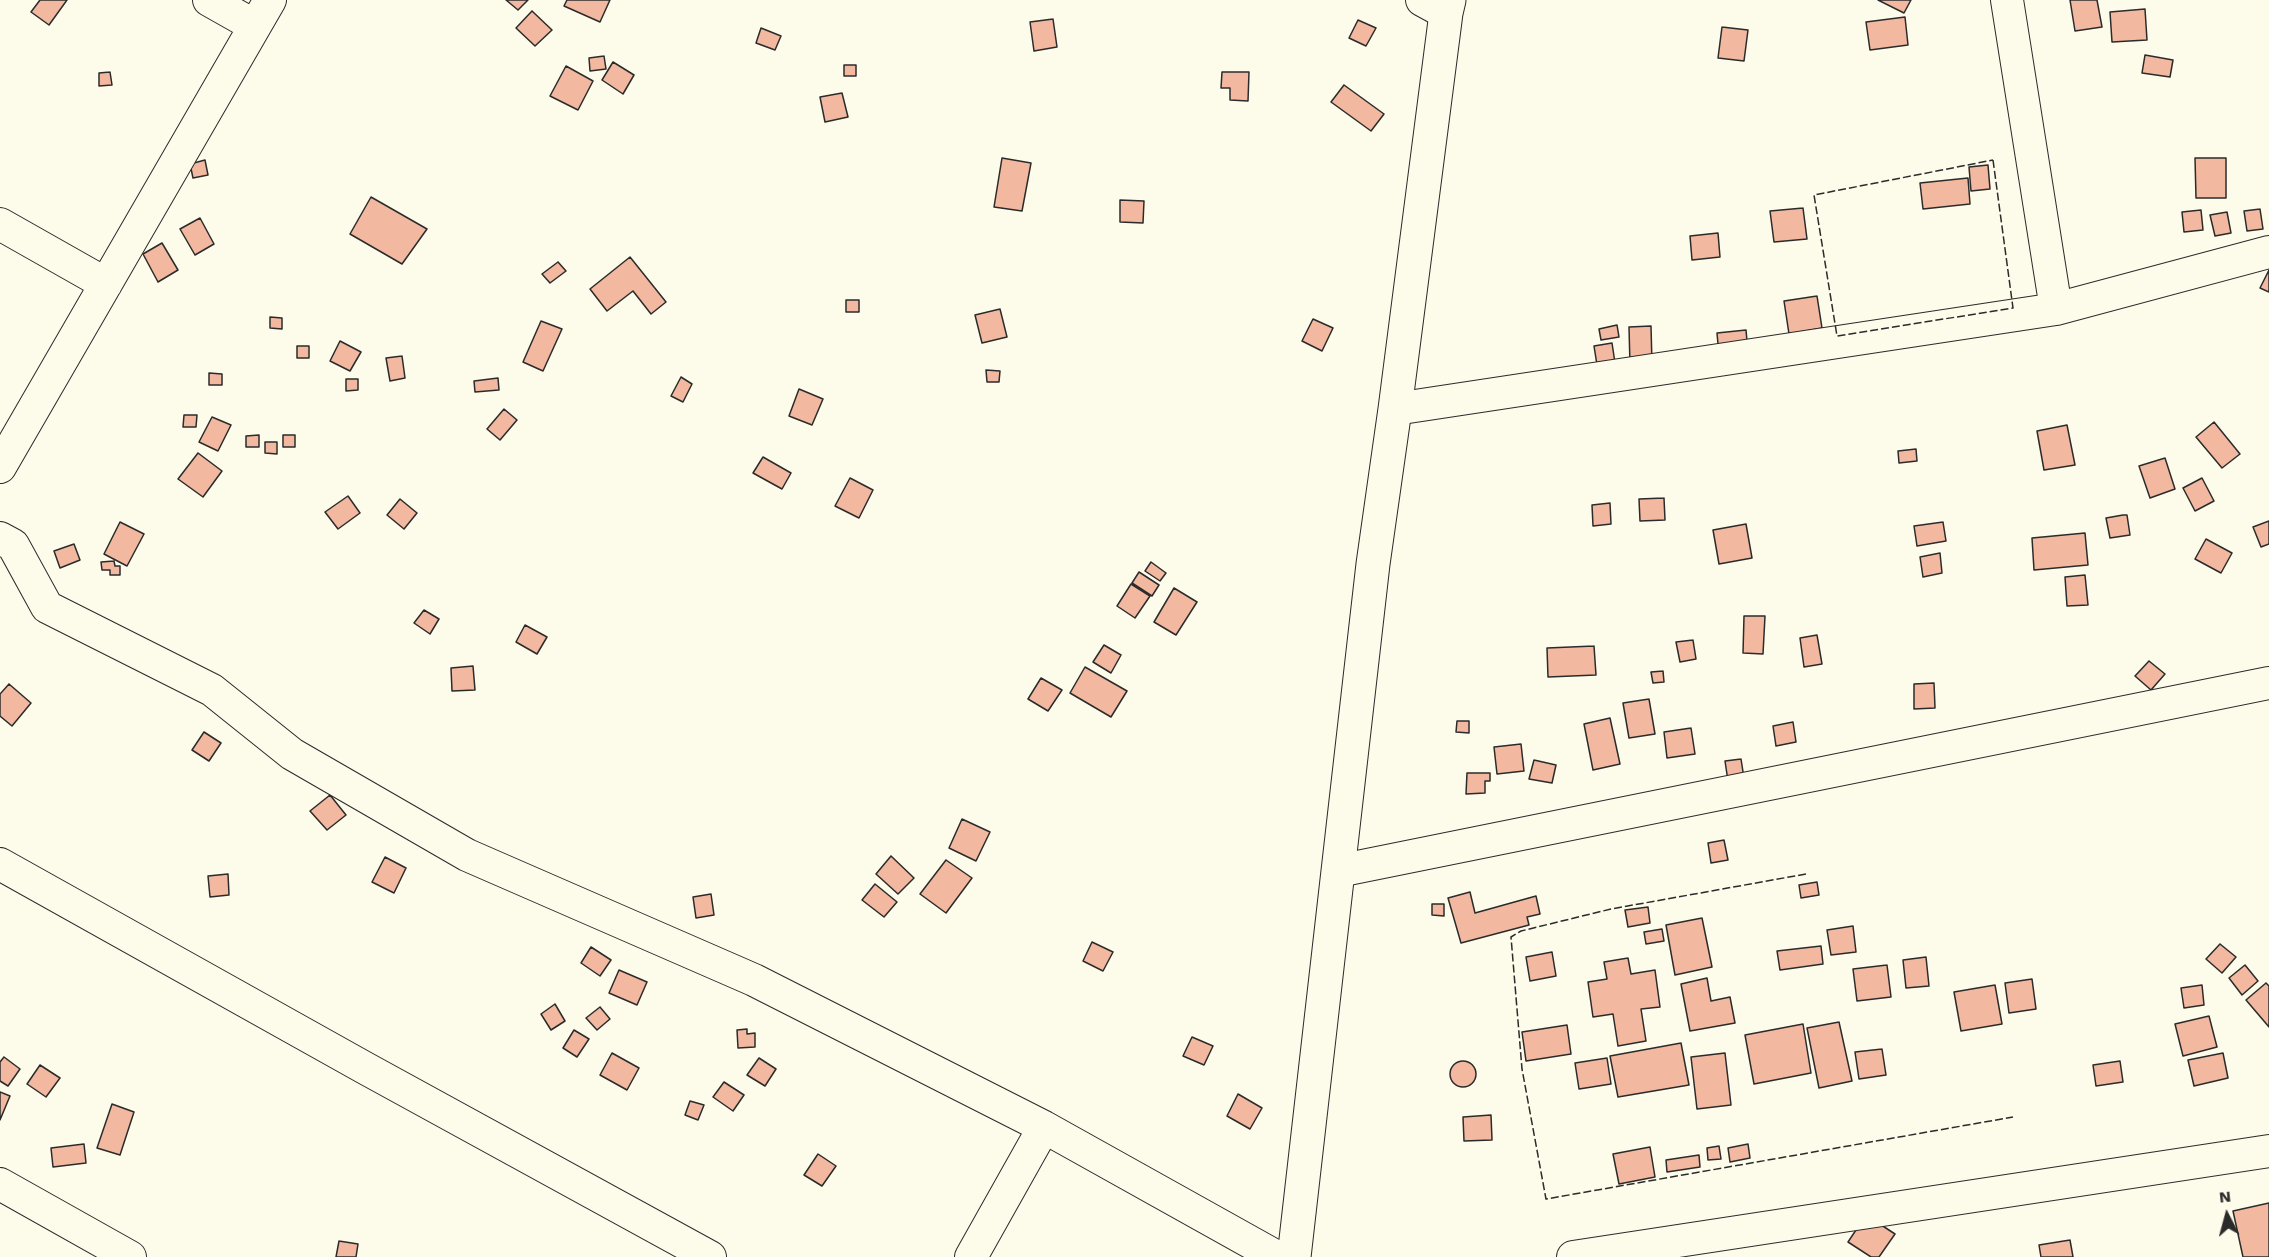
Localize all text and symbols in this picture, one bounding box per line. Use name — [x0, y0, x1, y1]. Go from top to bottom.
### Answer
north arrow — [2197, 1185, 2257, 1245]
text: N — [2218, 1187, 2232, 1207]

